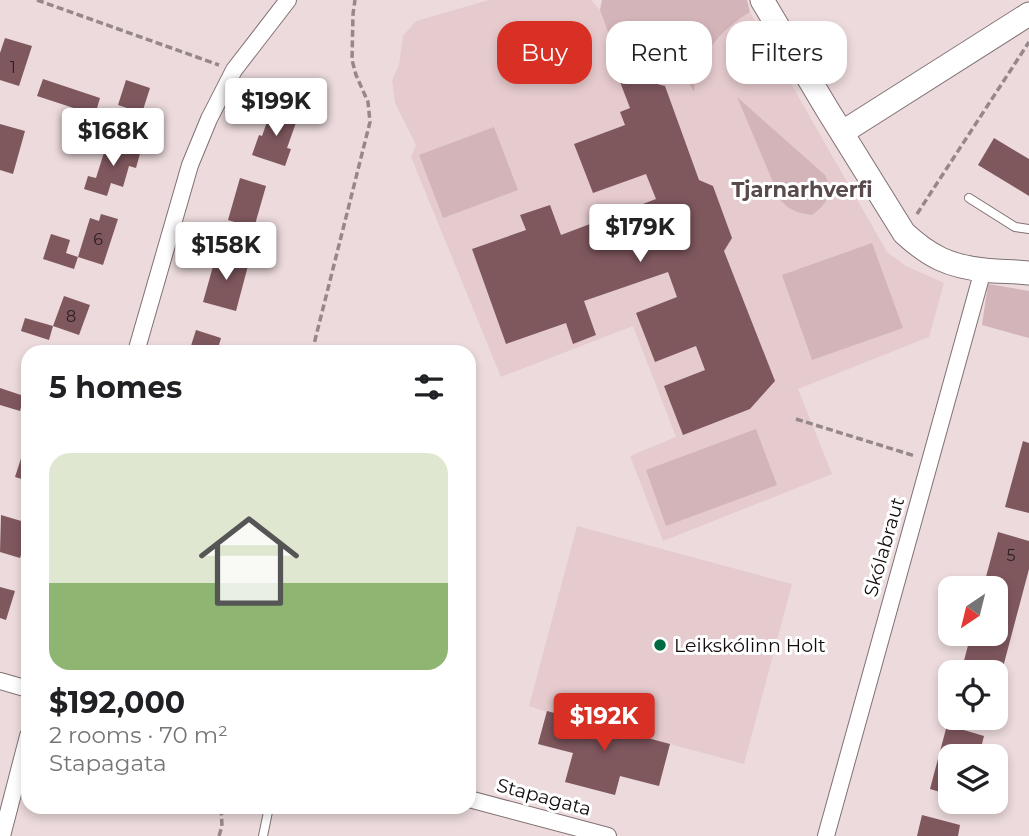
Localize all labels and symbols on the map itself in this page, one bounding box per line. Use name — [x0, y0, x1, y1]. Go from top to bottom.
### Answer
house number: 1 — [10, 58, 16, 77]
pin: $199K — [227, 78, 325, 138]
pin: $168K — [64, 108, 162, 168]
district label: Tjarnarhverfi — [731, 177, 873, 202]
pin: $179K — [591, 204, 689, 264]
pin: $158K — [177, 222, 275, 282]
house number: 6 — [93, 230, 103, 249]
house number: 8 — [66, 307, 76, 326]
street label: Skólabraut — [859, 494, 909, 599]
house number: 5 — [1006, 546, 1016, 565]
north arrow — [938, 576, 1008, 646]
place label: Leikskólinn Holt — [674, 634, 826, 657]
marker: Leikskólinn Holt — [652, 637, 668, 653]
pin: $192K — [555, 694, 653, 753]
street label: Stapagata — [494, 773, 594, 821]

